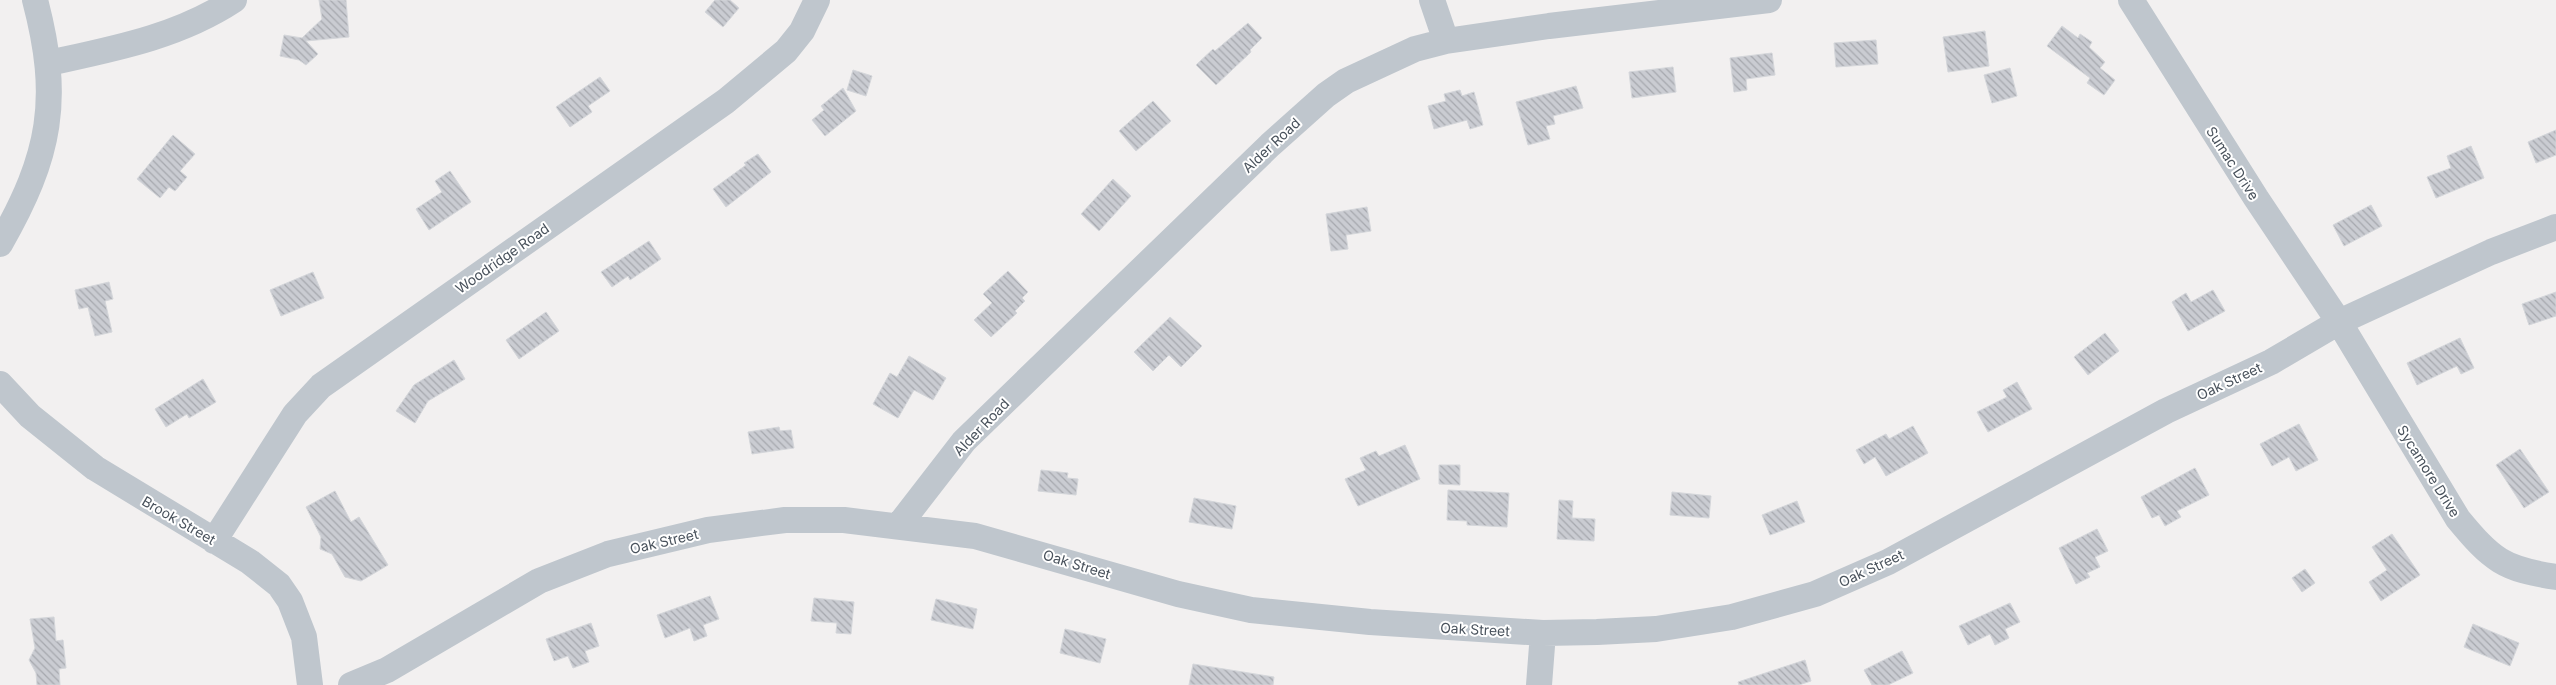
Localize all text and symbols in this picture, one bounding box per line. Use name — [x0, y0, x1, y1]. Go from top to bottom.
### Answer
street label: Alder Road — [1239, 114, 1303, 176]
street label: Sumac Drive — [2203, 123, 2263, 203]
street label: Woodridge Road — [452, 219, 552, 297]
street label: Oak Street — [2194, 358, 2265, 403]
street label: Alder Road — [950, 395, 1012, 459]
street label: Sycamore Drive — [2394, 422, 2464, 520]
street label: Brook Street — [139, 492, 219, 548]
street label: Oak Street — [628, 525, 700, 557]
street label: Oak Street — [1836, 545, 1907, 590]
street label: Oak Street — [1041, 546, 1113, 582]
street label: Oak Street — [1440, 619, 1511, 639]

